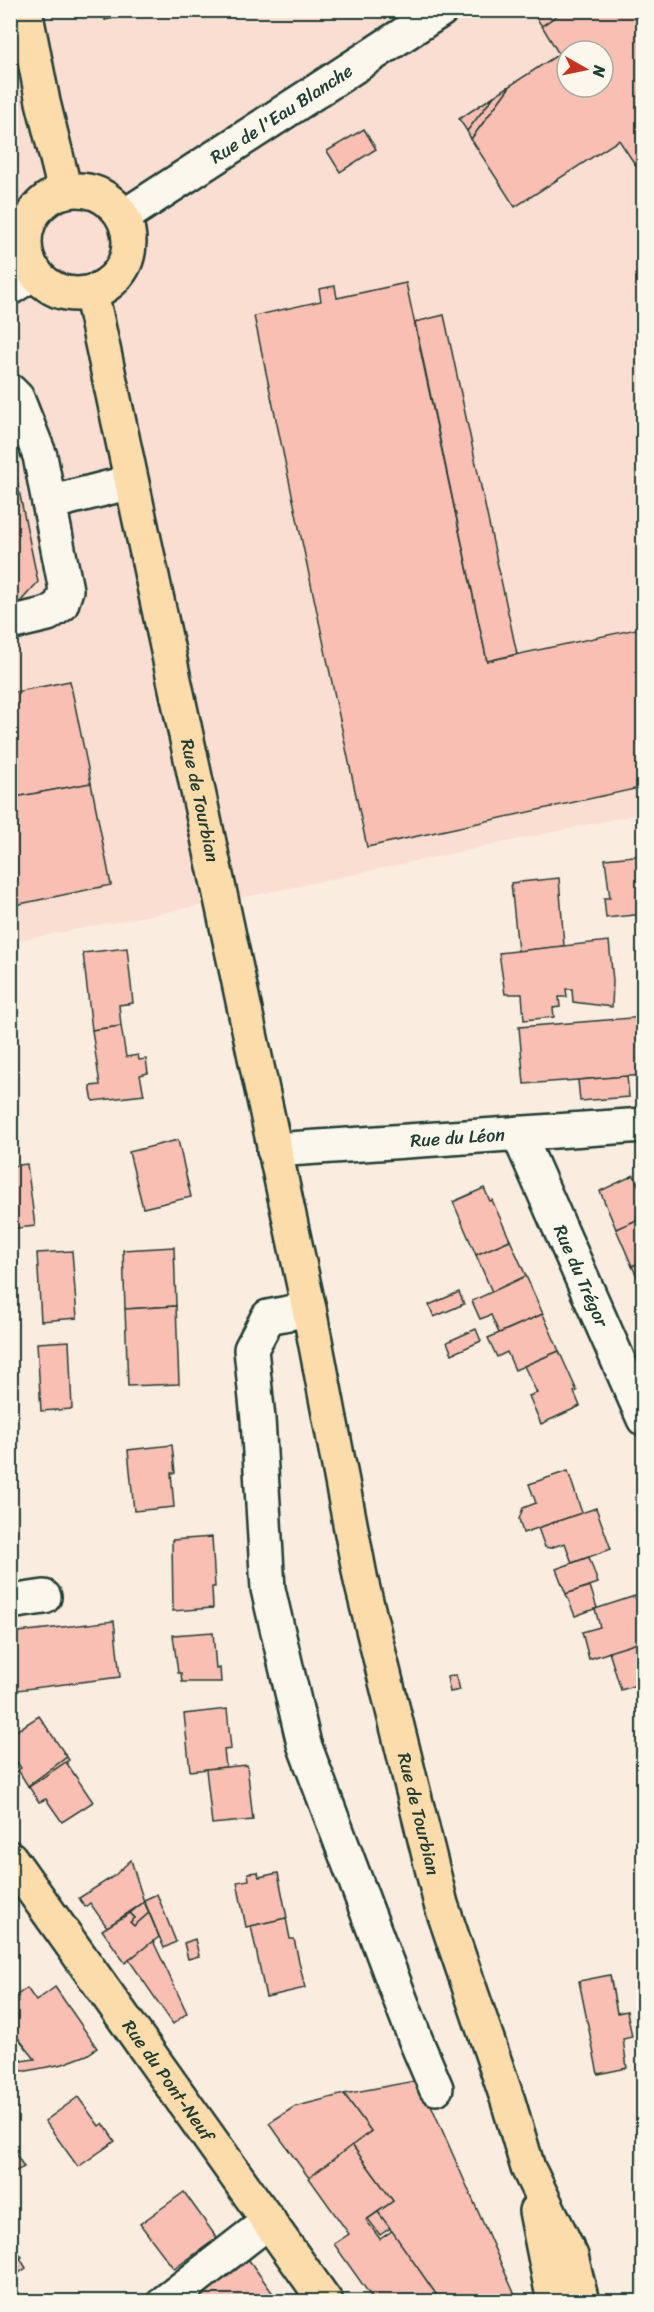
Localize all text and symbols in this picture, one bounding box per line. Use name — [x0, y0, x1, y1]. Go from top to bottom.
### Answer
north arrow — [555, 39, 615, 99]
street label: Rue de l'Eau Blanche — [203, 55, 360, 172]
text: N — [584, 63, 615, 80]
street label: Rue de Tourbian — [171, 736, 229, 865]
street label: Rue du Léon — [409, 1118, 506, 1157]
street label: Rue du Trégor — [544, 1219, 618, 1334]
street label: Rue de Tourbian — [388, 1749, 449, 1879]
street label: Rue du Pont-Neuf — [114, 2013, 225, 2151]

